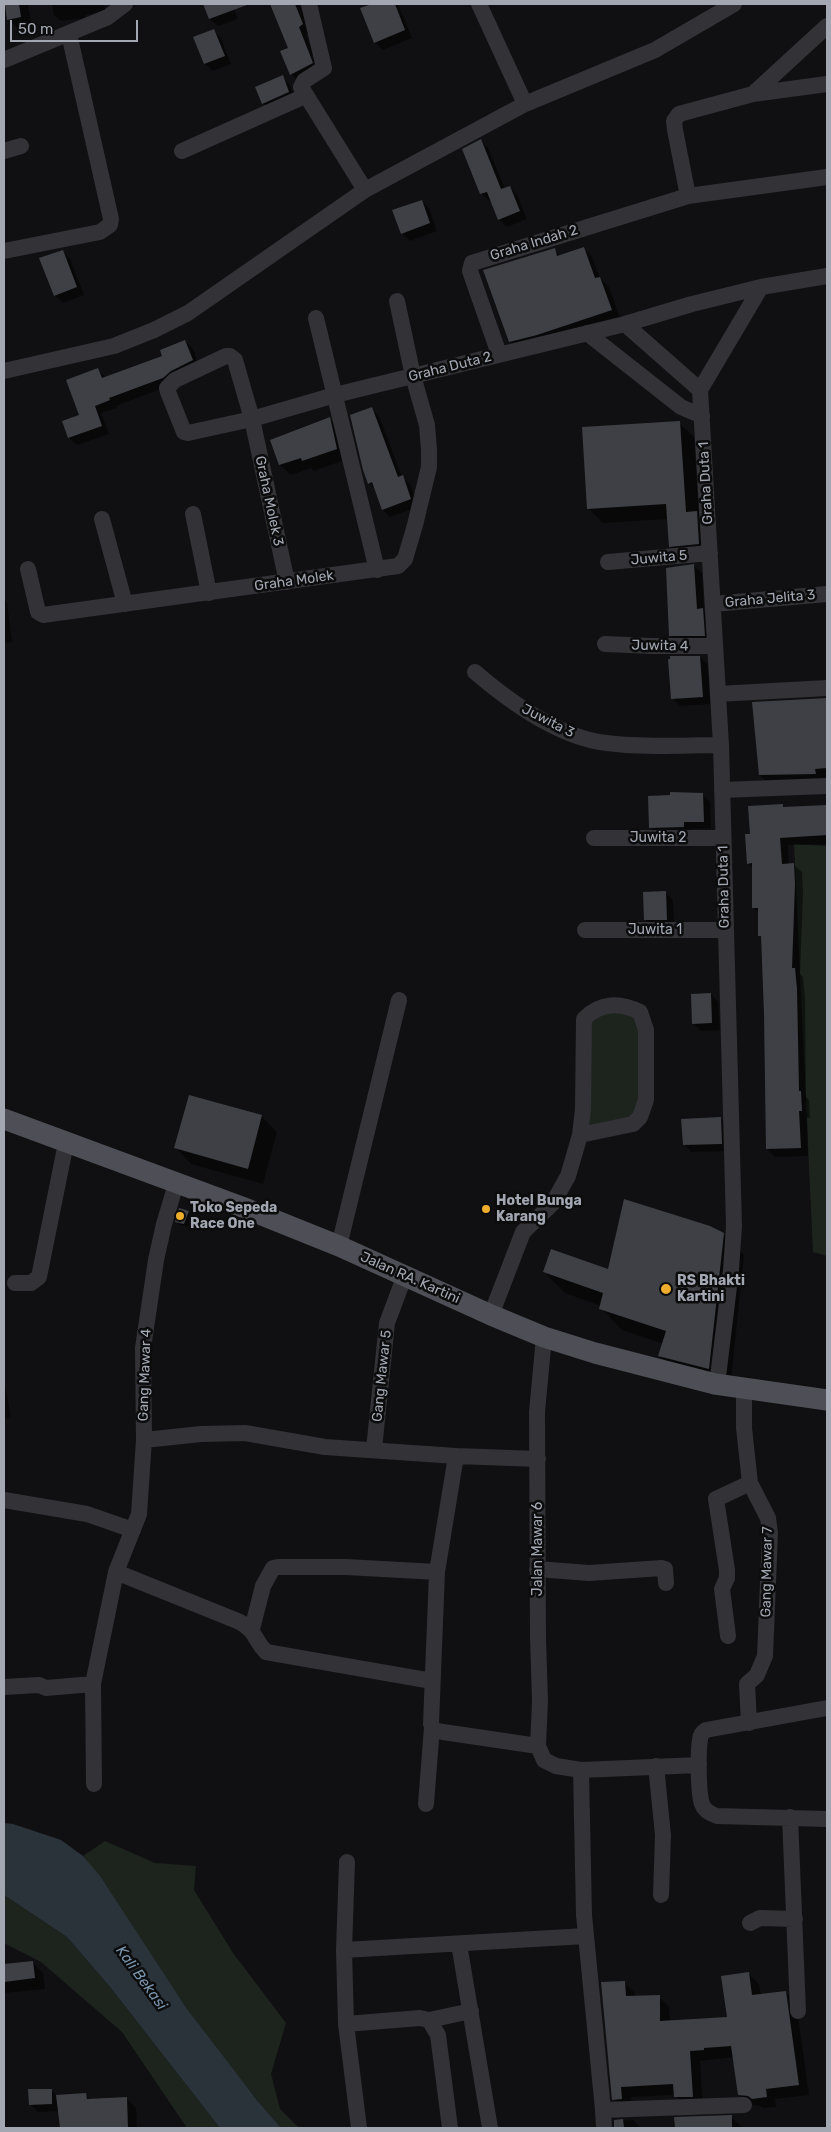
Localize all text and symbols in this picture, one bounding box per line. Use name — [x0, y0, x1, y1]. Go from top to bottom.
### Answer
scale bar — [12, 10, 140, 42]
text: 50 m — [18, 20, 53, 38]
street label: Graha Indah 2 — [488, 222, 580, 264]
street label: Graha Duta 2 — [407, 349, 493, 385]
street label: Graha Duta 1 — [695, 441, 717, 525]
street label: Graha Molek 3 — [251, 454, 287, 548]
street label: Juwita 5 — [630, 547, 688, 569]
street label: Graha Molek — [253, 567, 335, 595]
street label: Graha Jelita 3 — [724, 587, 816, 611]
street label: Juwita 4 — [631, 637, 689, 655]
street label: Juwita 3 — [519, 701, 577, 741]
street label: Juwita 2 — [630, 830, 686, 846]
street label: Graha Duta 1 — [715, 845, 733, 929]
street label: Juwita 1 — [628, 922, 682, 938]
place label: Hotel Bunga Karang — [496, 1193, 582, 1226]
place label: Toko Sepeda Race One — [190, 1200, 277, 1232]
marker: Hotel Bunga Karang — [480, 1203, 492, 1215]
marker: Toko Sepeda Race One — [174, 1210, 186, 1222]
street label: Jalan RA. Kartini — [358, 1249, 462, 1307]
place label: RS Bhakti Kartini — [677, 1273, 745, 1305]
marker: RS Bhakti Kartini — [659, 1282, 673, 1296]
street label: Gang Mawar 4 — [135, 1328, 155, 1422]
street label: Gang Mawar 5 — [369, 1329, 395, 1423]
street label: Jalan Mawar 6 — [530, 1502, 546, 1596]
street label: Gang Mawar 7 — [758, 1526, 776, 1618]
water label: Kali Bekasi — [112, 1942, 170, 2014]

